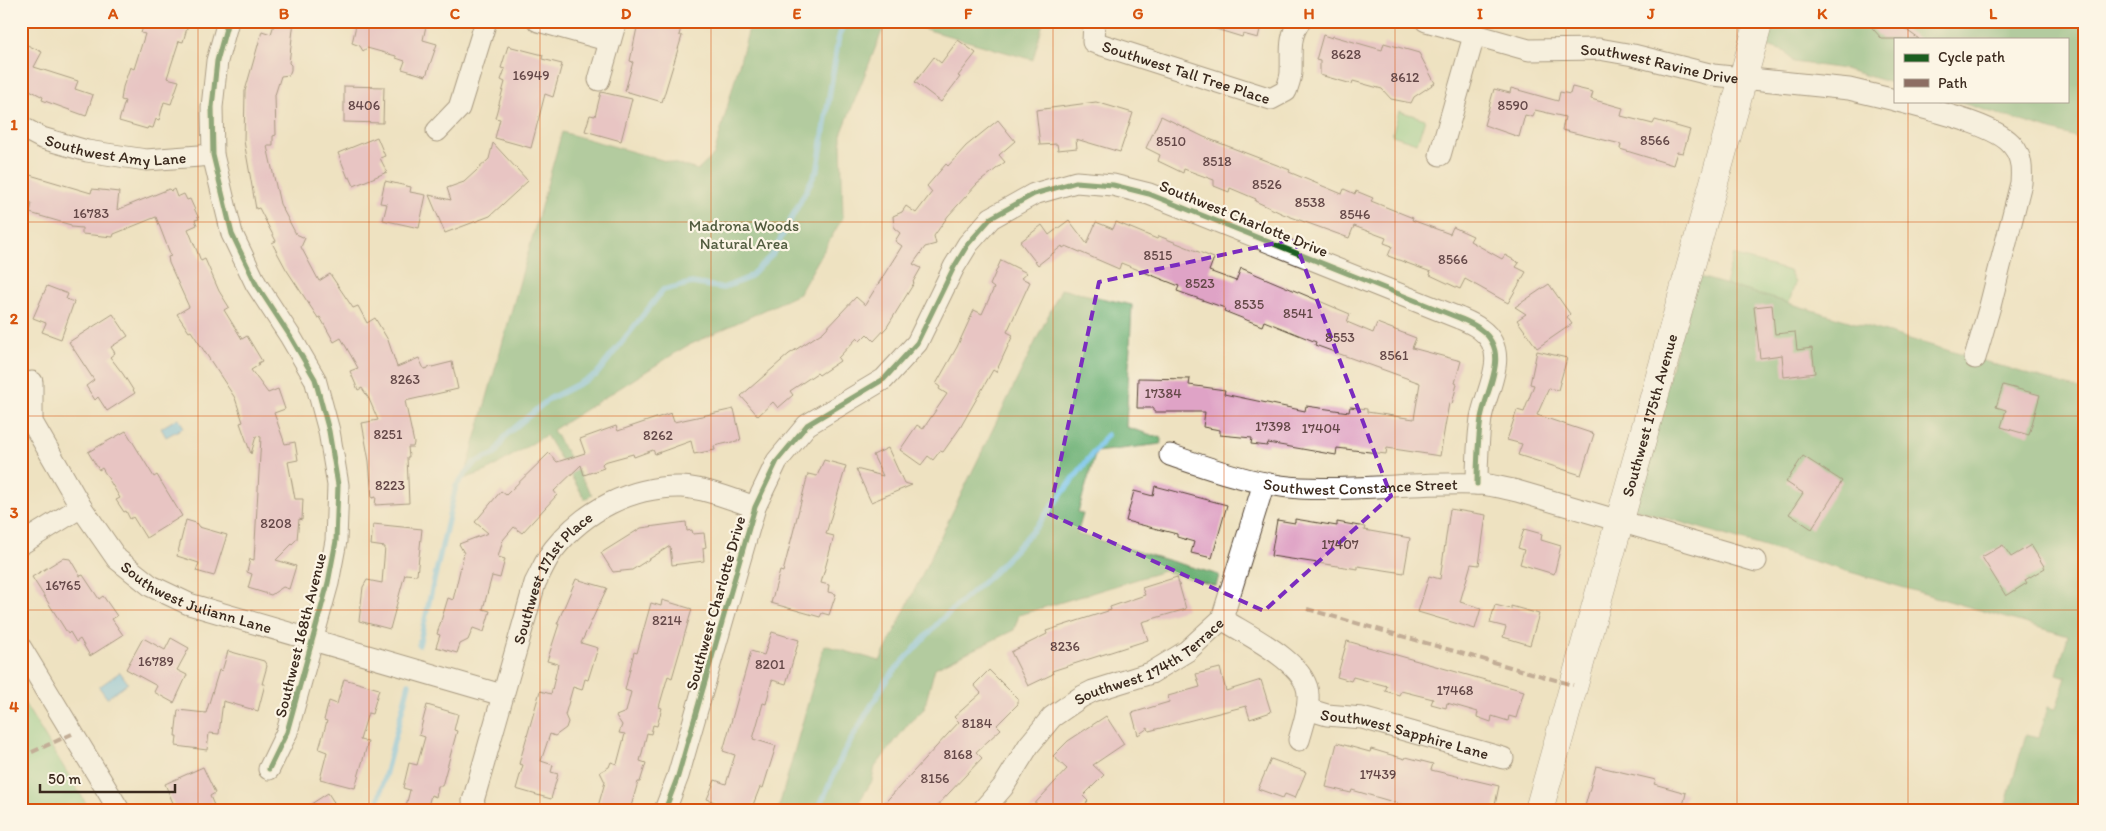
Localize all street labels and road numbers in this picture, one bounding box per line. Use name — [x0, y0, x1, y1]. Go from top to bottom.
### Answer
street label: Southwest Tall Tree Place — [1100, 37, 1273, 108]
street label: Southwest Ravine Drive — [1580, 40, 1739, 88]
street label: Southwest Amy Lane — [43, 130, 187, 170]
street label: Southwest Charlotte Drive — [1157, 176, 1331, 261]
street label: Southwest 175th Avenue — [1618, 331, 1681, 499]
street label: Southwest Constance Street — [1262, 474, 1458, 499]
street label: Southwest 171st Place — [509, 508, 596, 647]
street label: Southwest Charlotte Drive — [681, 514, 749, 692]
street label: Southwest 168th Avenue — [271, 551, 330, 719]
street label: Southwest Juliann Lane — [117, 557, 274, 638]
street label: Southwest 174th Terrace — [1070, 613, 1228, 709]
street label: Southwest Sapphire Lane — [1318, 705, 1491, 763]

